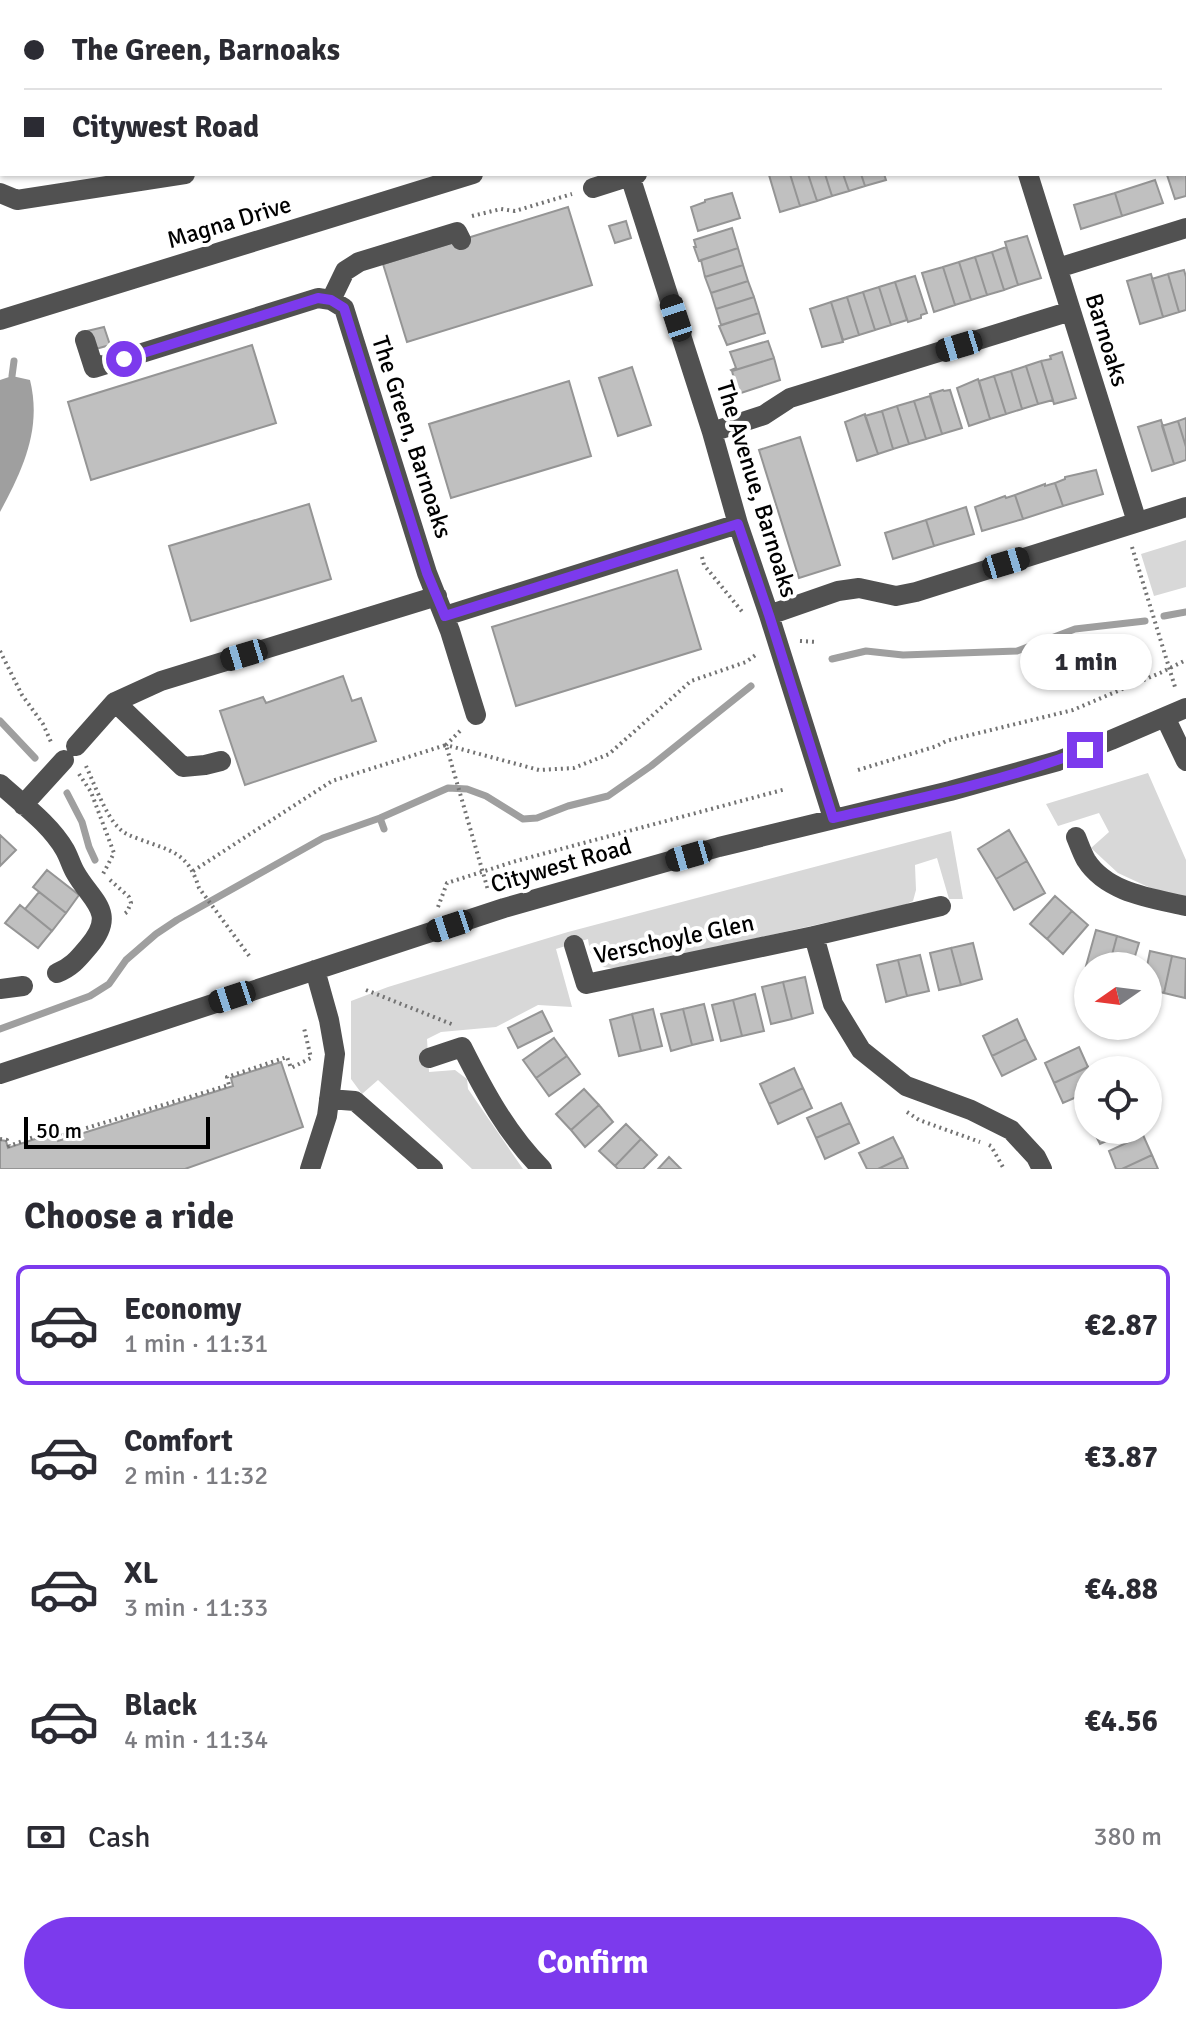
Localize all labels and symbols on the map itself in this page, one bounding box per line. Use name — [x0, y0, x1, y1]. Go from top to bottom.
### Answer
street label: Magna Drive — [163, 189, 295, 255]
street label: Barnoaks — [1079, 290, 1135, 390]
car — [657, 291, 695, 345]
car — [933, 328, 985, 364]
street label: The Green, Barnoaks — [365, 332, 459, 542]
route start — [106, 341, 142, 377]
street label: The Avenue, Barnoaks — [710, 377, 804, 601]
car — [980, 545, 1032, 581]
callout: 1 min — [1019, 634, 1151, 690]
car — [218, 637, 270, 673]
route end — [1067, 732, 1103, 768]
street label: Citywest Road — [487, 831, 635, 899]
car — [663, 838, 715, 874]
car — [423, 907, 477, 945]
street label: Verschoyle Glen — [591, 907, 757, 971]
north arrow — [1074, 952, 1162, 1040]
car — [205, 978, 259, 1016]
scale bar — [24, 1113, 210, 1149]

